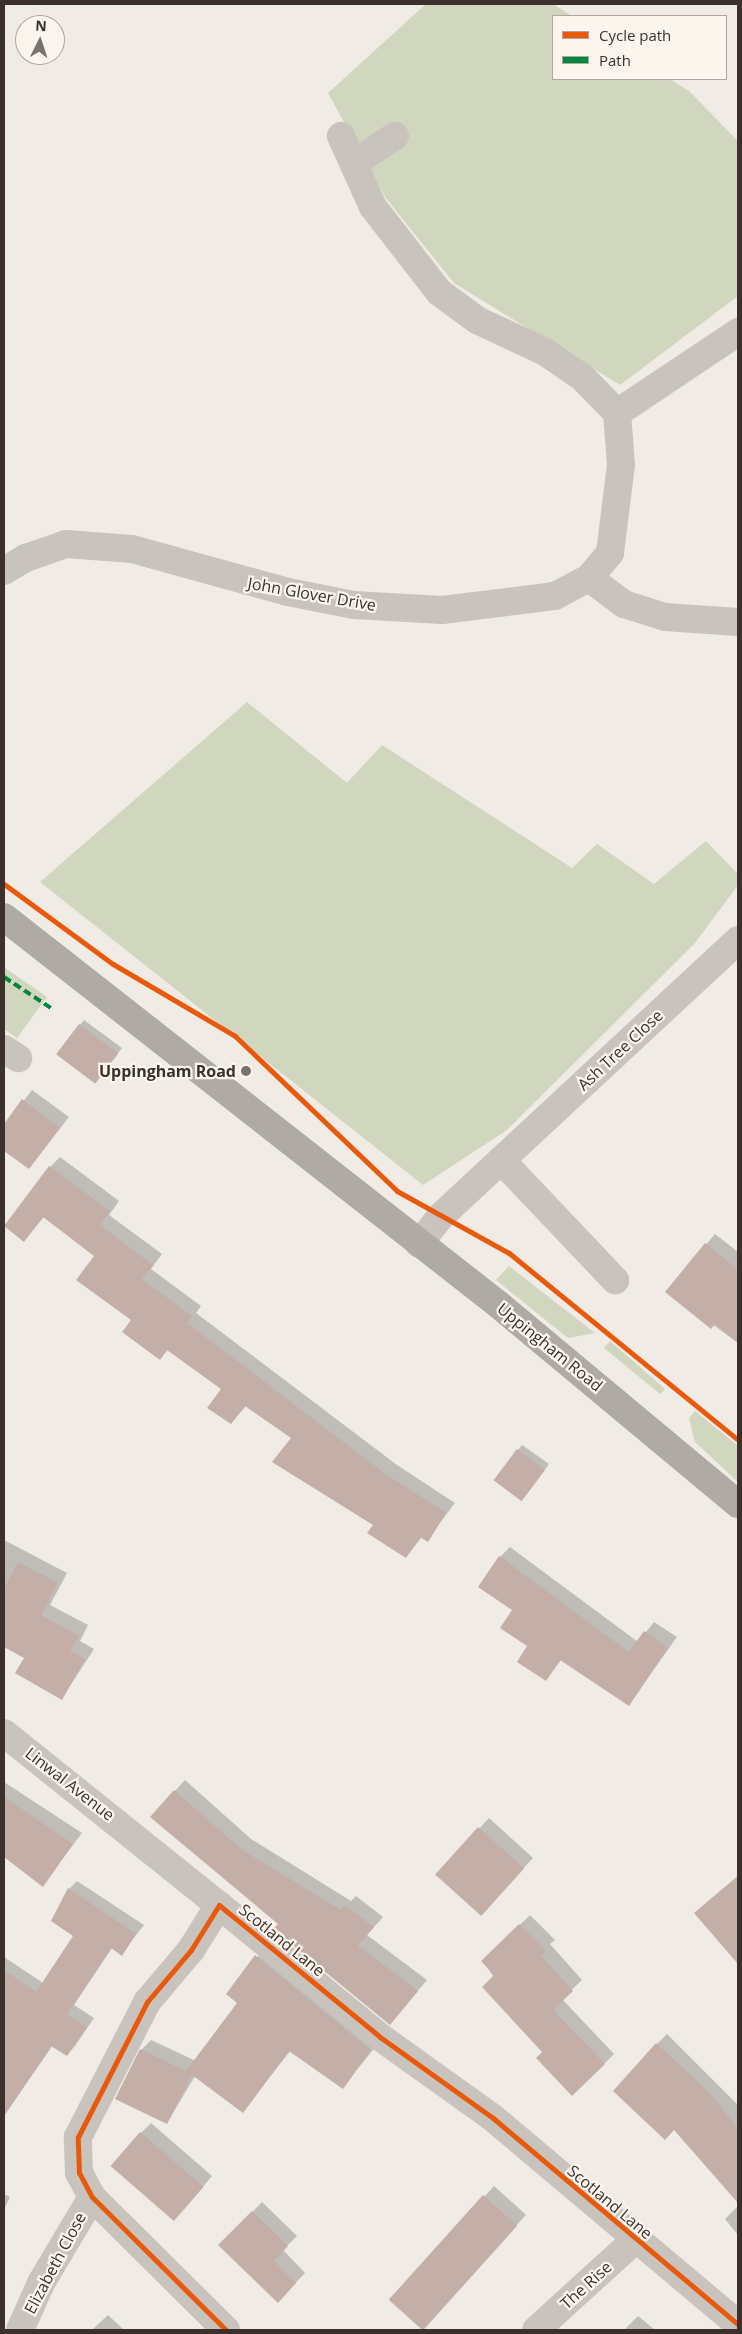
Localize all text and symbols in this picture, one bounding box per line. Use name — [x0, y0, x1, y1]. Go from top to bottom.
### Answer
north arrow — [15, 15, 65, 65]
legend — [552, 15, 727, 80]
text: N — [35, 16, 47, 35]
text: Cycle path — [599, 25, 671, 45]
text: Path — [599, 50, 631, 70]
street label: John Glover Drive — [246, 573, 378, 615]
street label: Ash Tree Close — [573, 1006, 667, 1094]
place label: Uppingham Road — [99, 1061, 236, 1081]
marker: Uppingham Road — [240, 1065, 252, 1077]
street label: Uppingham Road — [494, 1299, 606, 1395]
street label: Linwal Avenue — [22, 1743, 118, 1825]
street label: Scotland Lane — [235, 1900, 329, 1980]
street label: Scotland Lane — [564, 2161, 656, 2243]
street label: Elizabeth Close — [20, 2209, 90, 2317]
street label: The Rise — [556, 2257, 616, 2313]

